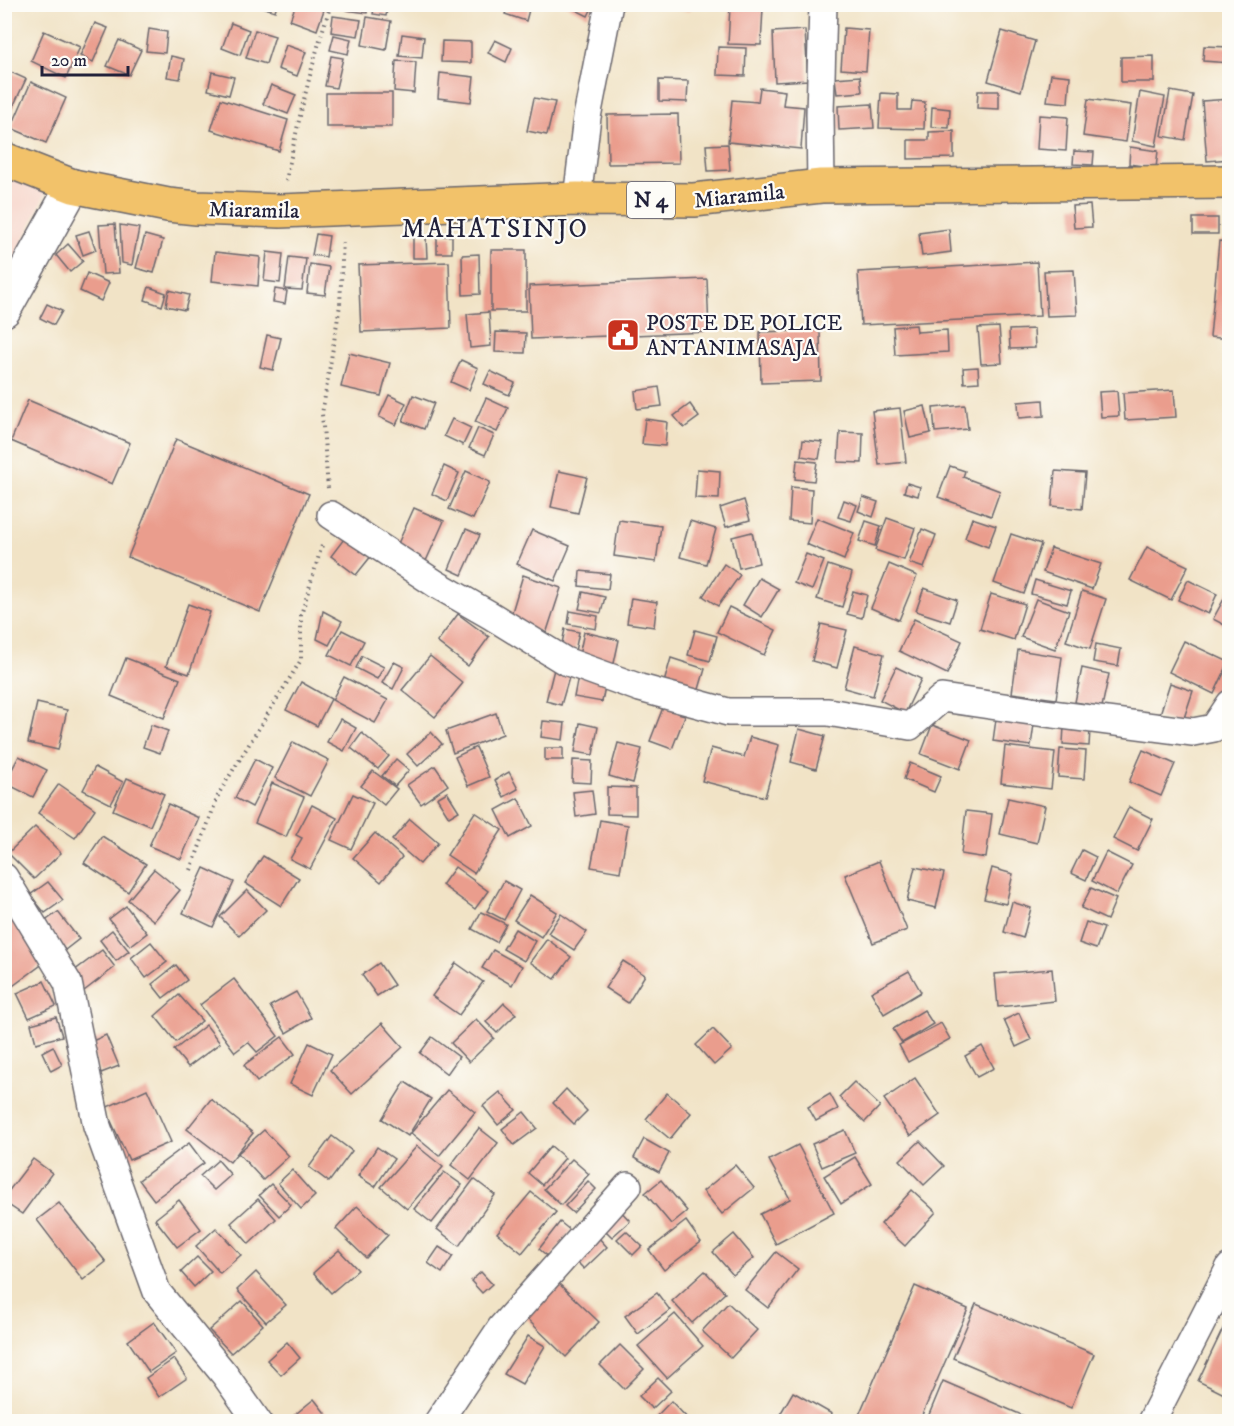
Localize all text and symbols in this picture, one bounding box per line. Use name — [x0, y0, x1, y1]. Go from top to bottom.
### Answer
scale bar — [42, 39, 128, 77]
text: 20 m — [51, 50, 87, 72]
street label: Miaramila — [693, 178, 786, 215]
road number: N 4 — [627, 182, 675, 218]
street label: Miaramila — [208, 196, 300, 225]
district label: MAHATSINJO — [402, 213, 588, 246]
place label: POSTE DE POLICE ANTANIMASAJA — [646, 310, 842, 362]
public building icon: POSTE DE POLICE ANTANIMASAJA — [605, 317, 641, 353]

